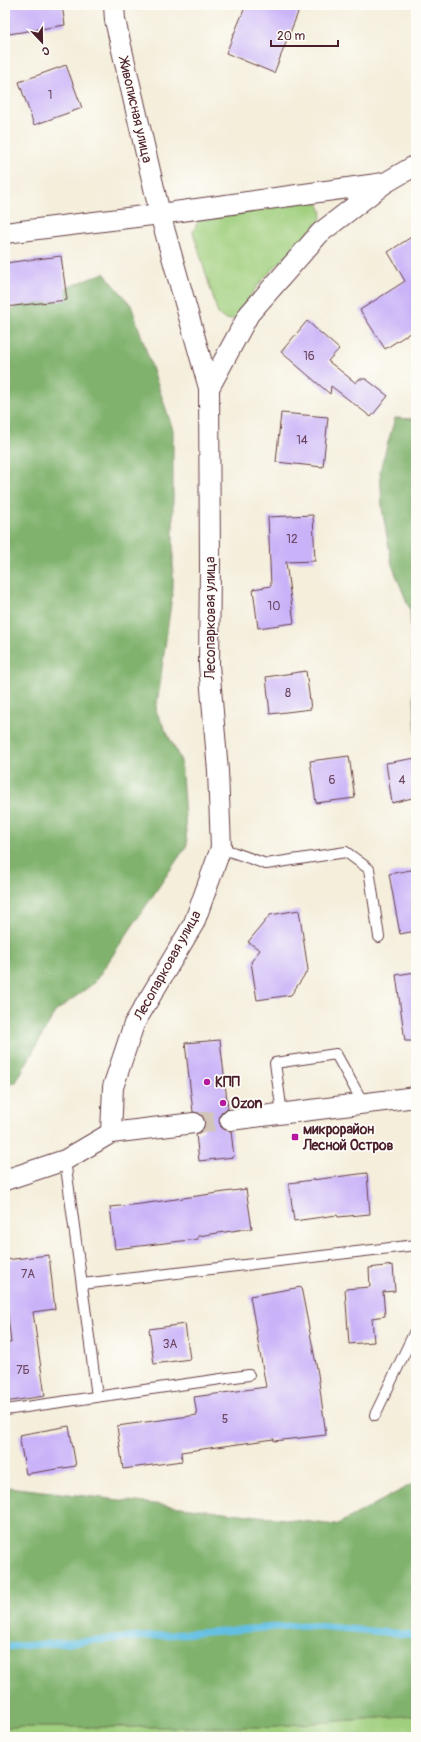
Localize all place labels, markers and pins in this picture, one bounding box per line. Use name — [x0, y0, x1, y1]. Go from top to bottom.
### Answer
place label: КПП — [215, 1074, 240, 1091]
marker: КПП — [202, 1077, 212, 1087]
place label: Ozon — [231, 1095, 263, 1112]
marker: Ozon — [218, 1098, 228, 1108]
place label: микрорайон Лесной Остров — [302, 1121, 394, 1154]
marker: микрорайон Лесной Остров — [290, 1132, 300, 1142]

